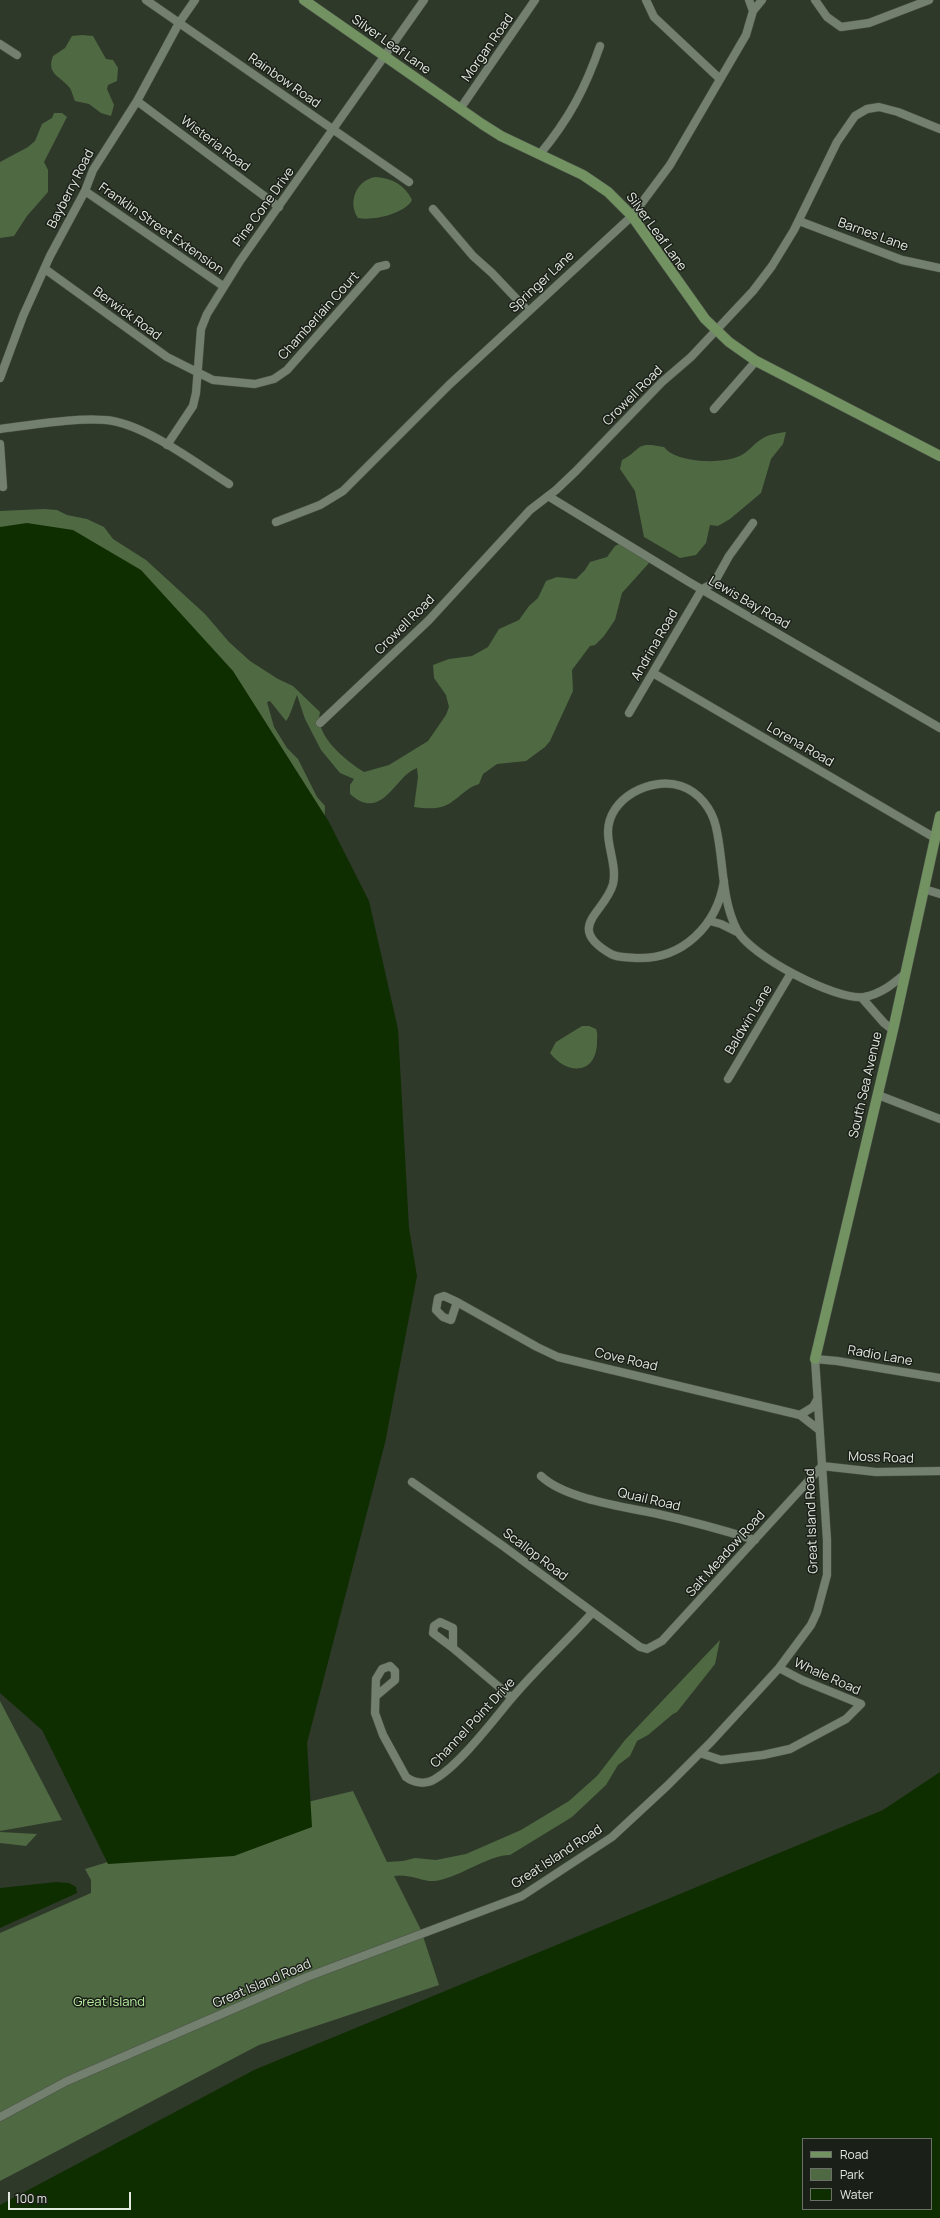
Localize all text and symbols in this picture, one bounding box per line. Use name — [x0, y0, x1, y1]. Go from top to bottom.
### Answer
street label: Morgan Road — [459, 11, 517, 85]
street label: Silver Leaf Lane — [348, 12, 434, 78]
street label: Rainbow Road — [245, 50, 323, 112]
street label: Wisteria Road — [177, 113, 253, 175]
street label: Bayberry Road — [44, 147, 98, 231]
street label: Pine Cone Drive — [230, 164, 298, 250]
street label: Franklin Street Extension — [95, 180, 227, 278]
street label: Silver Leaf Lane — [622, 190, 690, 274]
street label: Barnes Lane — [836, 215, 910, 255]
street label: Springer Lane — [506, 248, 578, 316]
street label: Chamberlain Court — [275, 269, 363, 363]
street label: Berwick Road — [90, 284, 164, 344]
street label: Crowell Road — [600, 363, 666, 429]
street label: Lewis Bay Road — [705, 573, 793, 633]
street label: Crowell Road — [372, 592, 438, 658]
street label: Andrina Road — [628, 607, 682, 683]
street label: Lorena Road — [764, 720, 836, 770]
street label: Baldwin Lane — [722, 982, 776, 1058]
street label: South Sea Avenue — [846, 1030, 886, 1140]
street label: Radio Lane — [846, 1343, 914, 1369]
street label: Cove Road — [593, 1345, 659, 1375]
street label: Moss Road — [848, 1449, 914, 1467]
street label: Great Island Road — [802, 1468, 822, 1574]
street label: Quail Road — [616, 1485, 682, 1515]
street label: Salt Meadow Road — [683, 1508, 769, 1600]
street label: Scallop Road — [499, 1526, 571, 1584]
street label: Whale Road — [791, 1655, 863, 1699]
street label: Channel Point Drive — [427, 1675, 519, 1771]
street label: Great Island Road — [509, 1822, 605, 1892]
street label: Great Island Road — [211, 1956, 313, 2012]
park label: Great Island — [73, 1994, 145, 2010]
legend — [802, 2138, 932, 2210]
text: Road — [840, 2146, 868, 2163]
text: Park — [840, 2166, 864, 2183]
scale bar — [10, 2184, 133, 2210]
text: Water — [840, 2186, 873, 2203]
text: 100 m — [15, 2190, 47, 2207]

